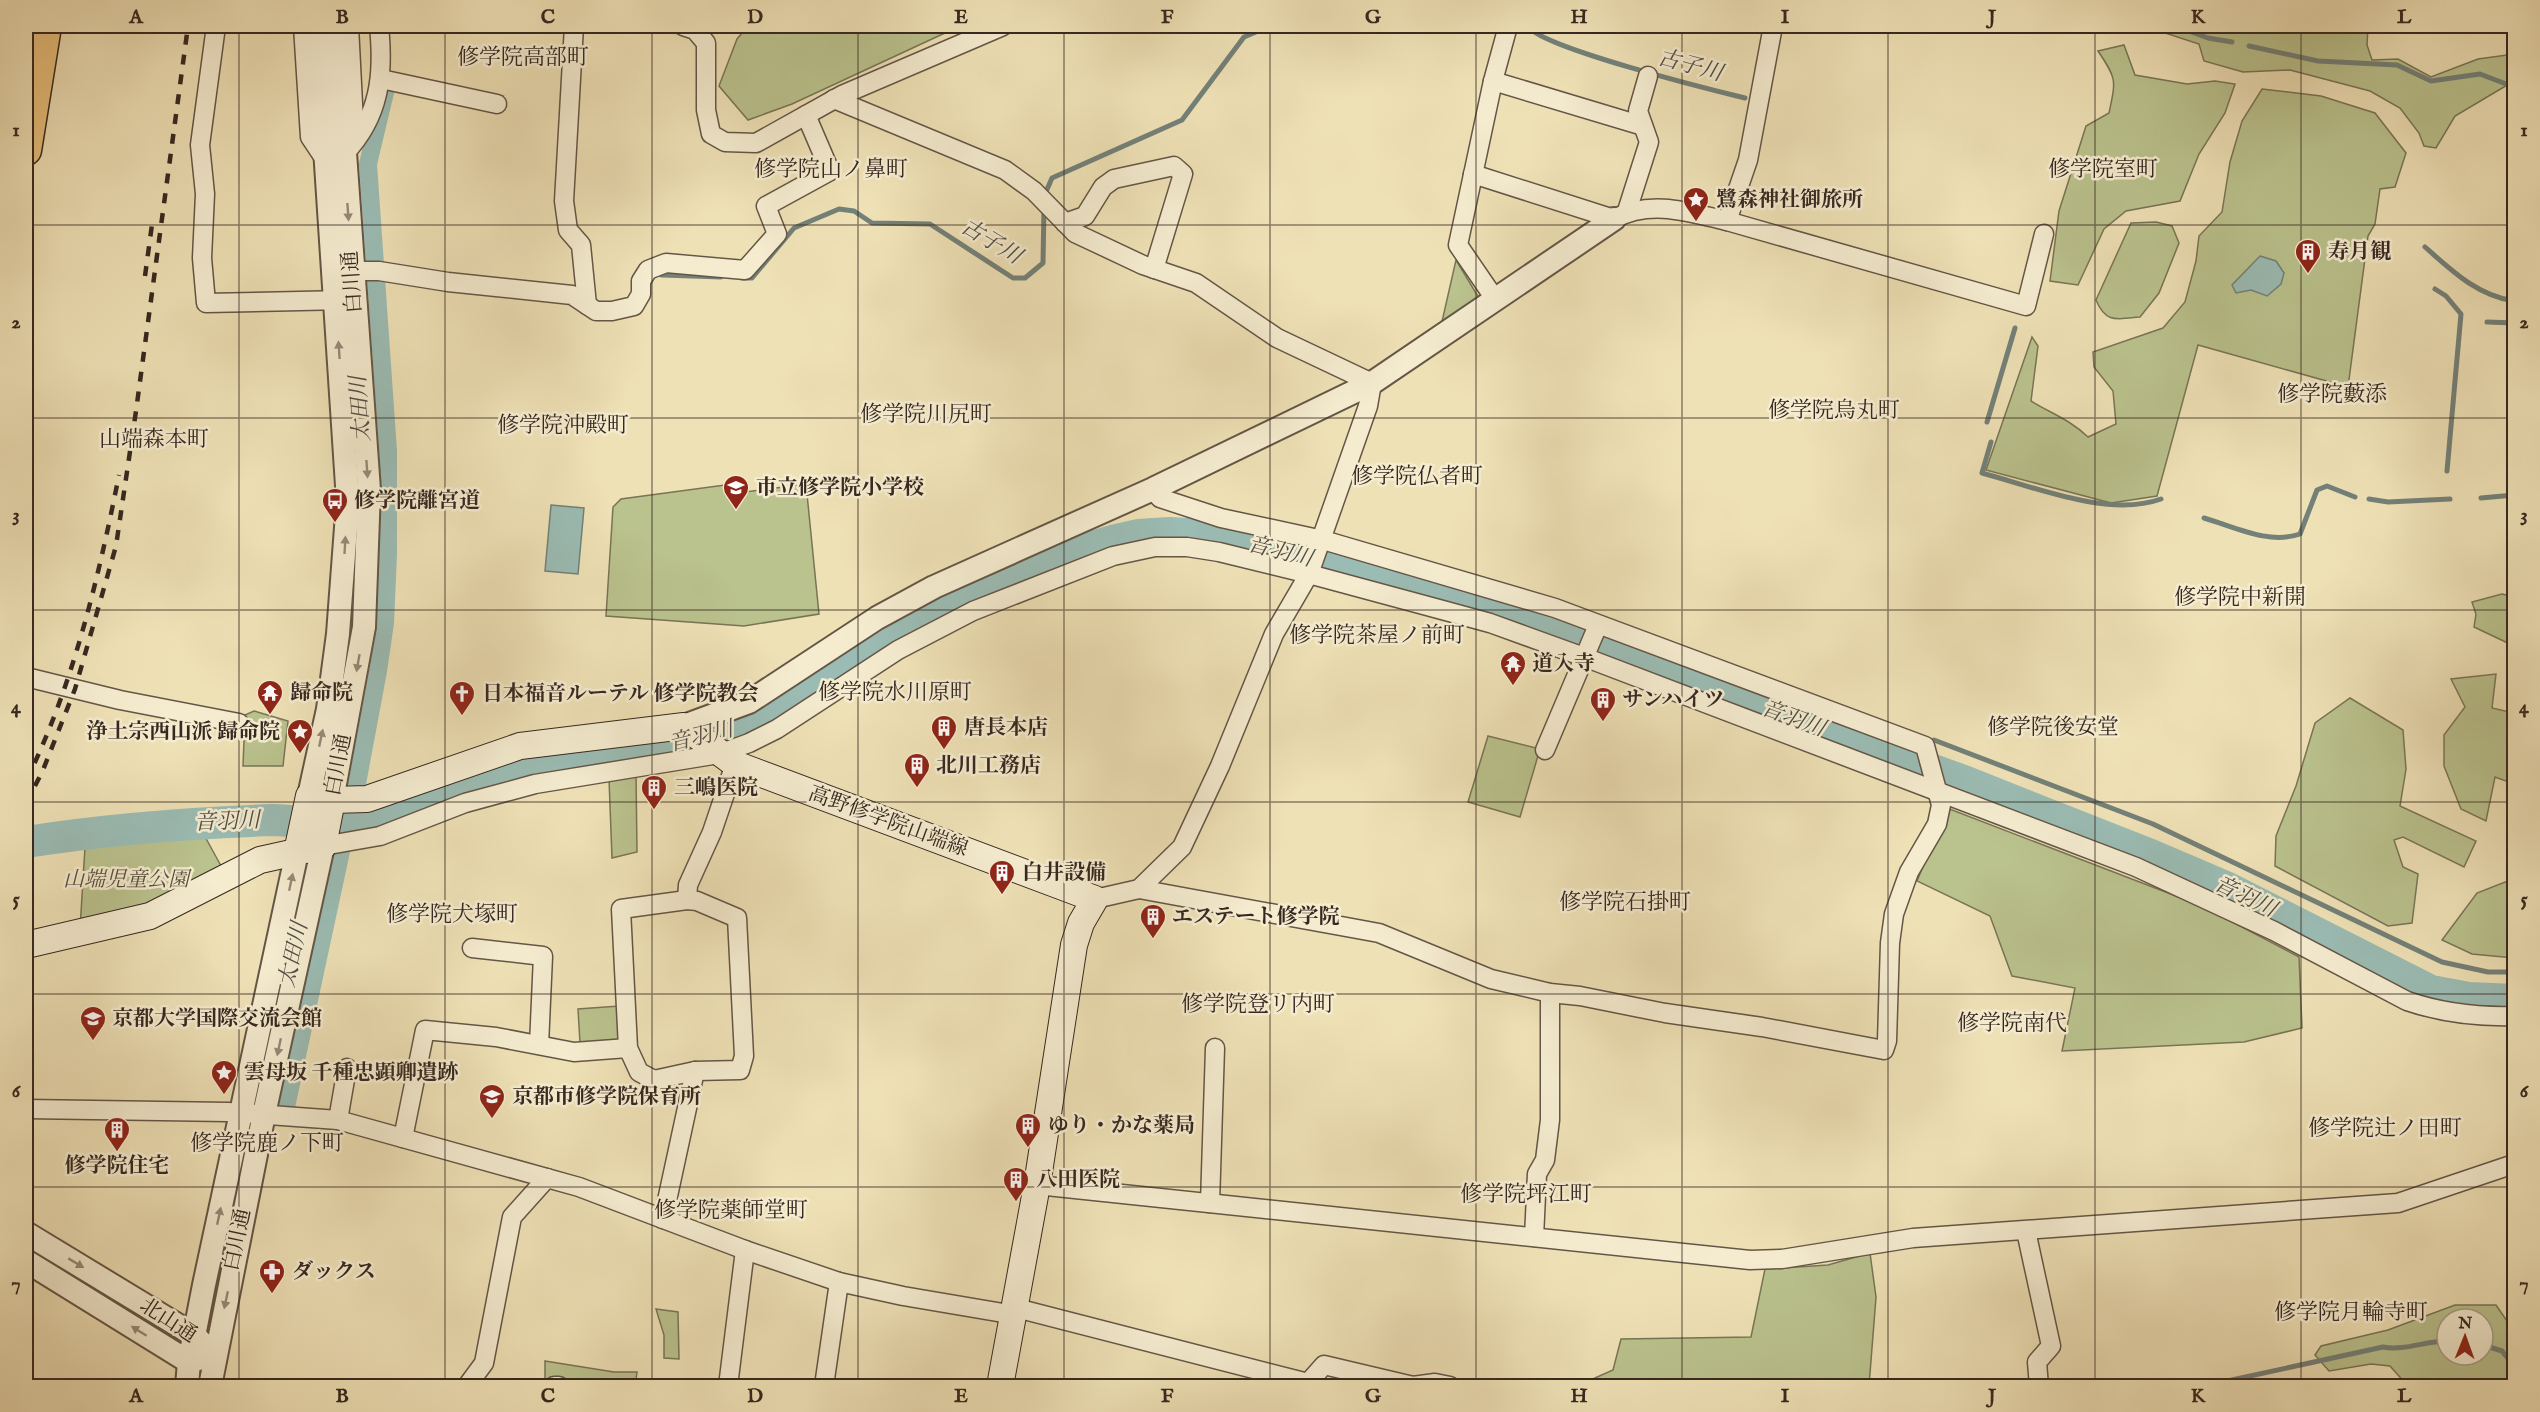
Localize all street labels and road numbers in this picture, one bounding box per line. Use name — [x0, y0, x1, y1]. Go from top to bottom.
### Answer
street label: 白川通 — [337, 250, 369, 314]
street label: 白川通 — [320, 732, 358, 798]
street label: 高野修学院山端線 — [804, 781, 972, 863]
street label: 白川通 — [218, 1206, 258, 1274]
street label: 北山通 — [134, 1293, 202, 1349]

